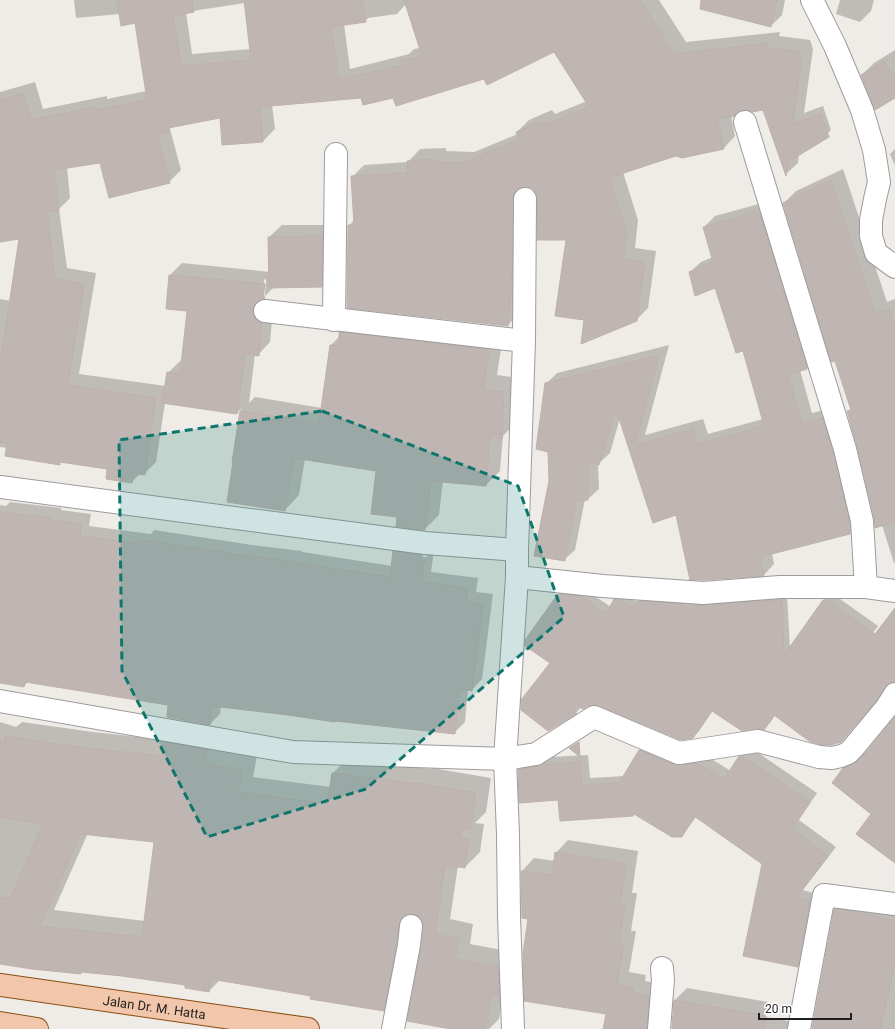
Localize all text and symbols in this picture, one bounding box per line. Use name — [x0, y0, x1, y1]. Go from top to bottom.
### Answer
street label: Jalan Dr. M. Hatta — [102, 993, 207, 1022]
scale bar — [759, 995, 851, 1021]
text: 20 m — [765, 1002, 792, 1016]

